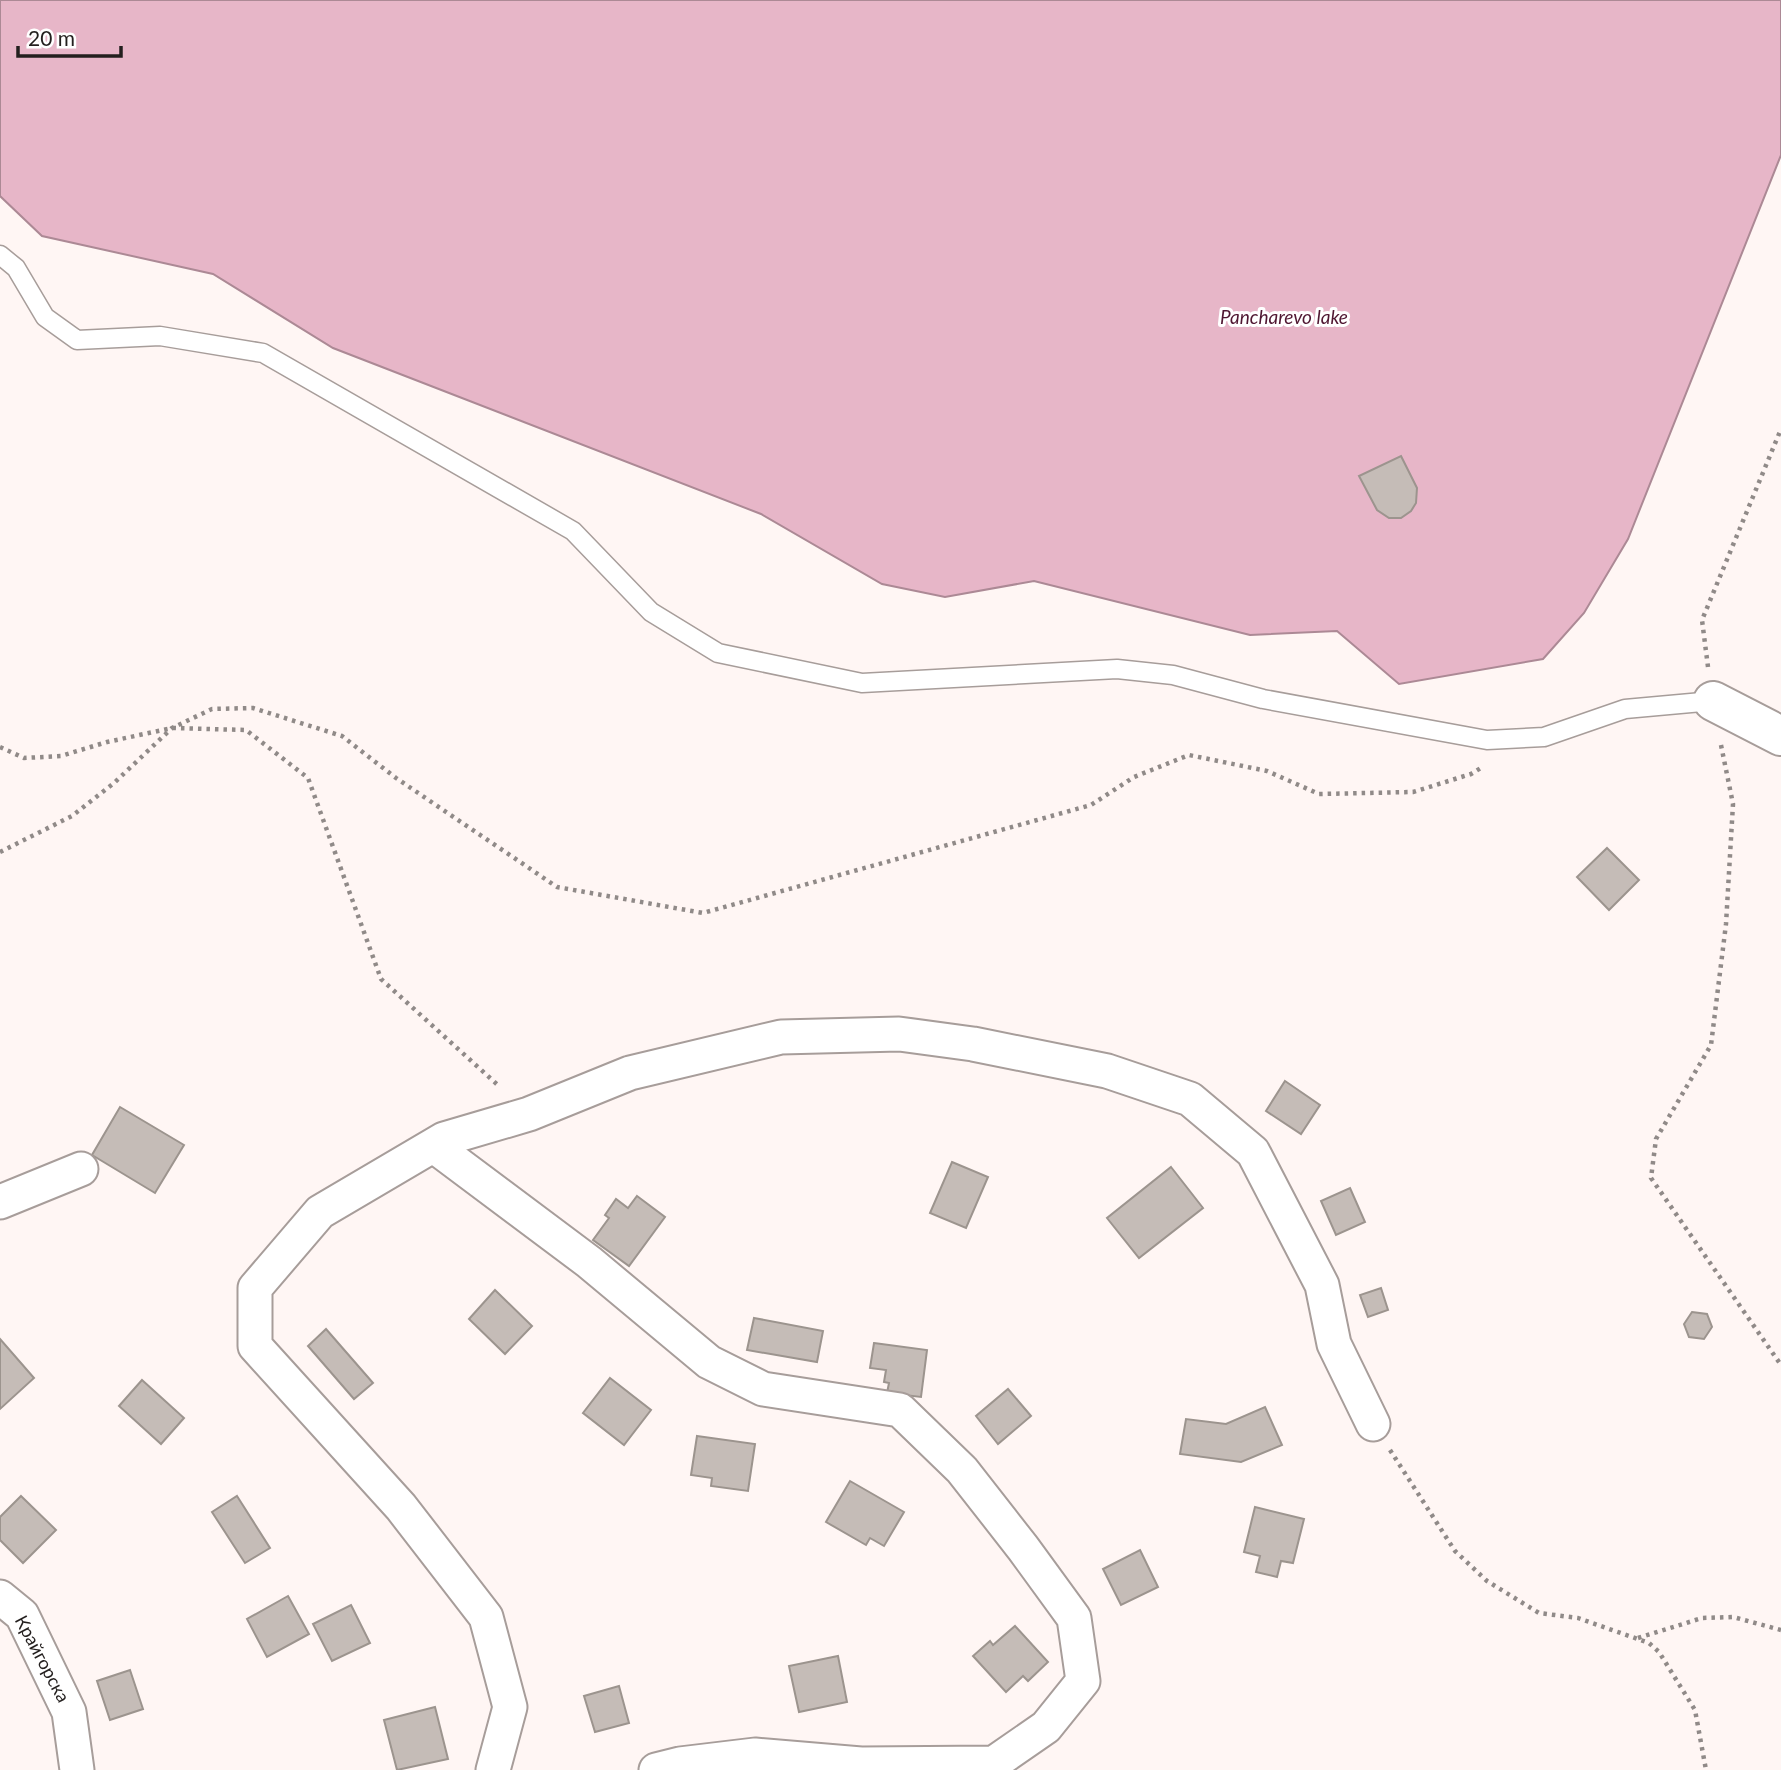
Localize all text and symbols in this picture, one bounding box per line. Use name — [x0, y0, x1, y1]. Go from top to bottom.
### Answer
scale bar — [18, 14, 121, 58]
text: 20 m — [28, 25, 75, 50]
water label: Pancharevo lake — [1220, 305, 1348, 328]
street label: Крайгорска — [11, 1611, 75, 1706]

